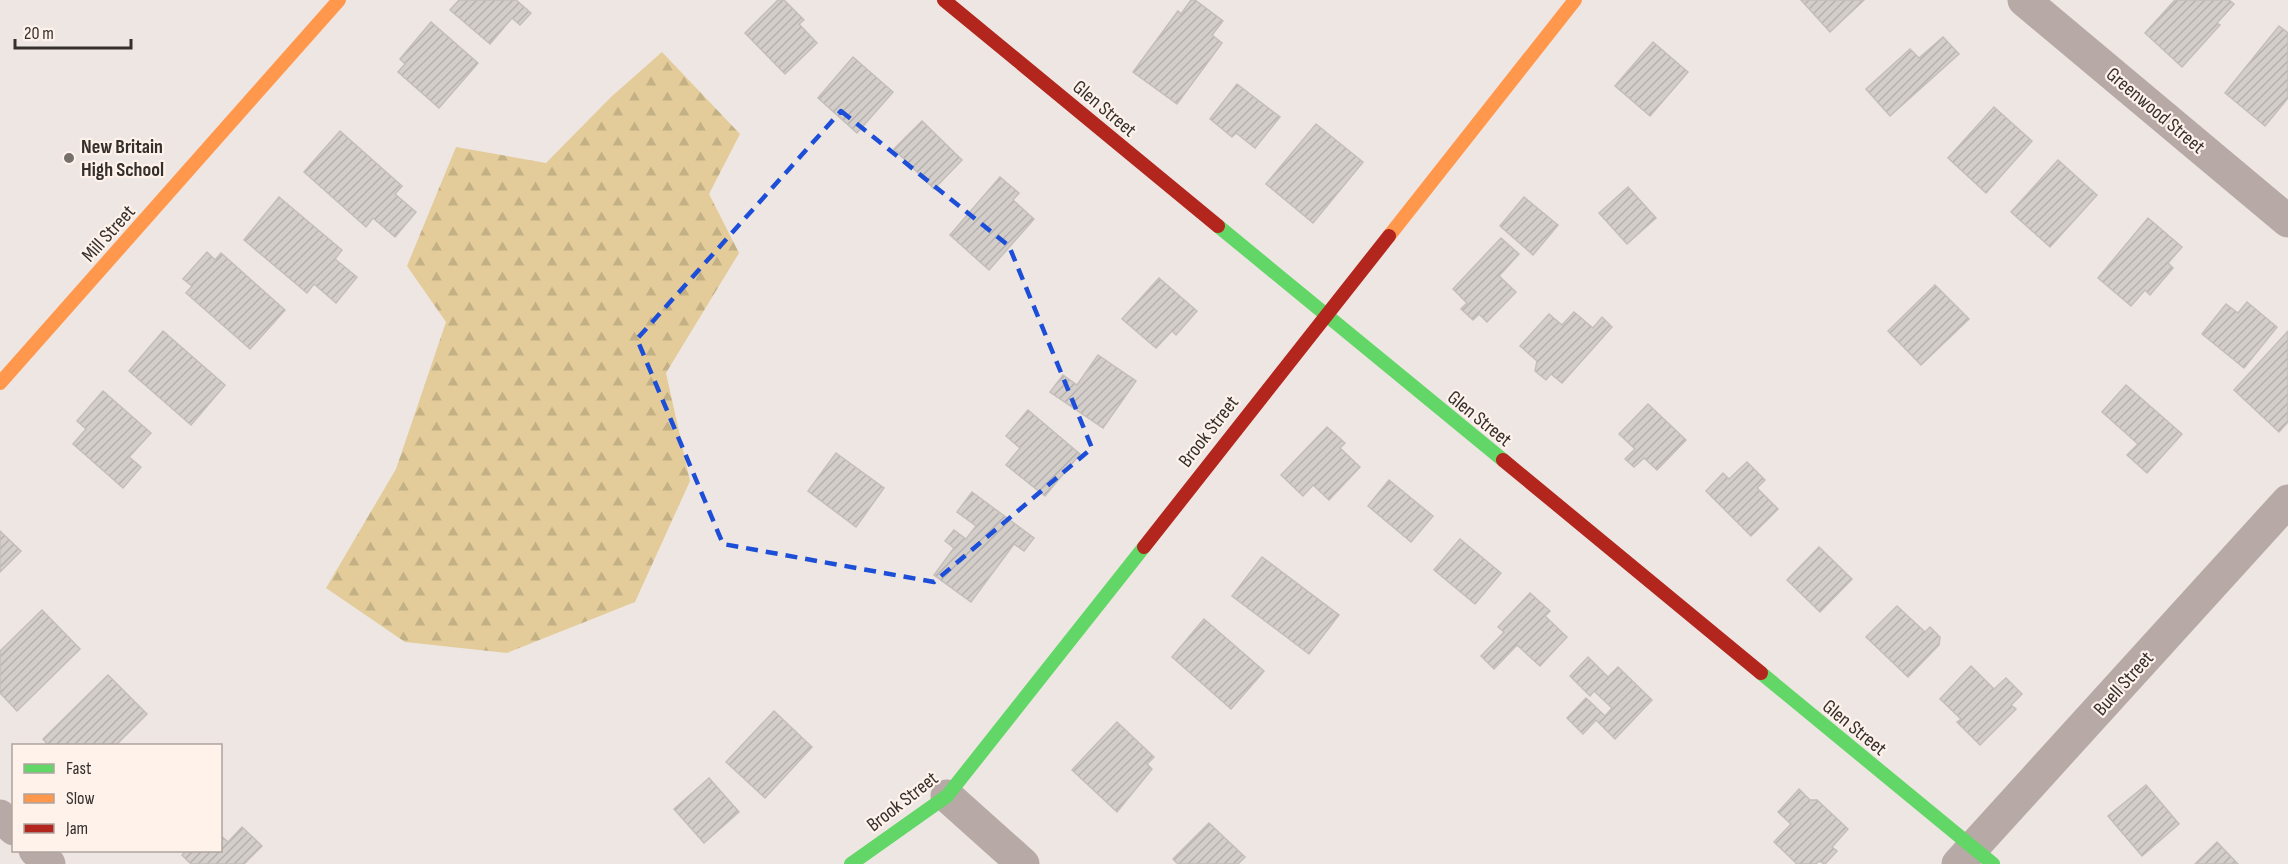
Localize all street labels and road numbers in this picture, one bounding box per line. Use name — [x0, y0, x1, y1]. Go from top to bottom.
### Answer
street label: Greenwood Street — [2101, 63, 2210, 159]
street label: Glen Street — [1068, 75, 1141, 142]
street label: Mill Street — [77, 200, 141, 267]
street label: Glen Street — [1442, 386, 1516, 452]
street label: Brook Street — [1173, 391, 1244, 472]
street label: Buell Street — [2089, 647, 2159, 721]
street label: Glen Street — [1817, 695, 1891, 761]
street label: Brook Street — [862, 766, 943, 837]

